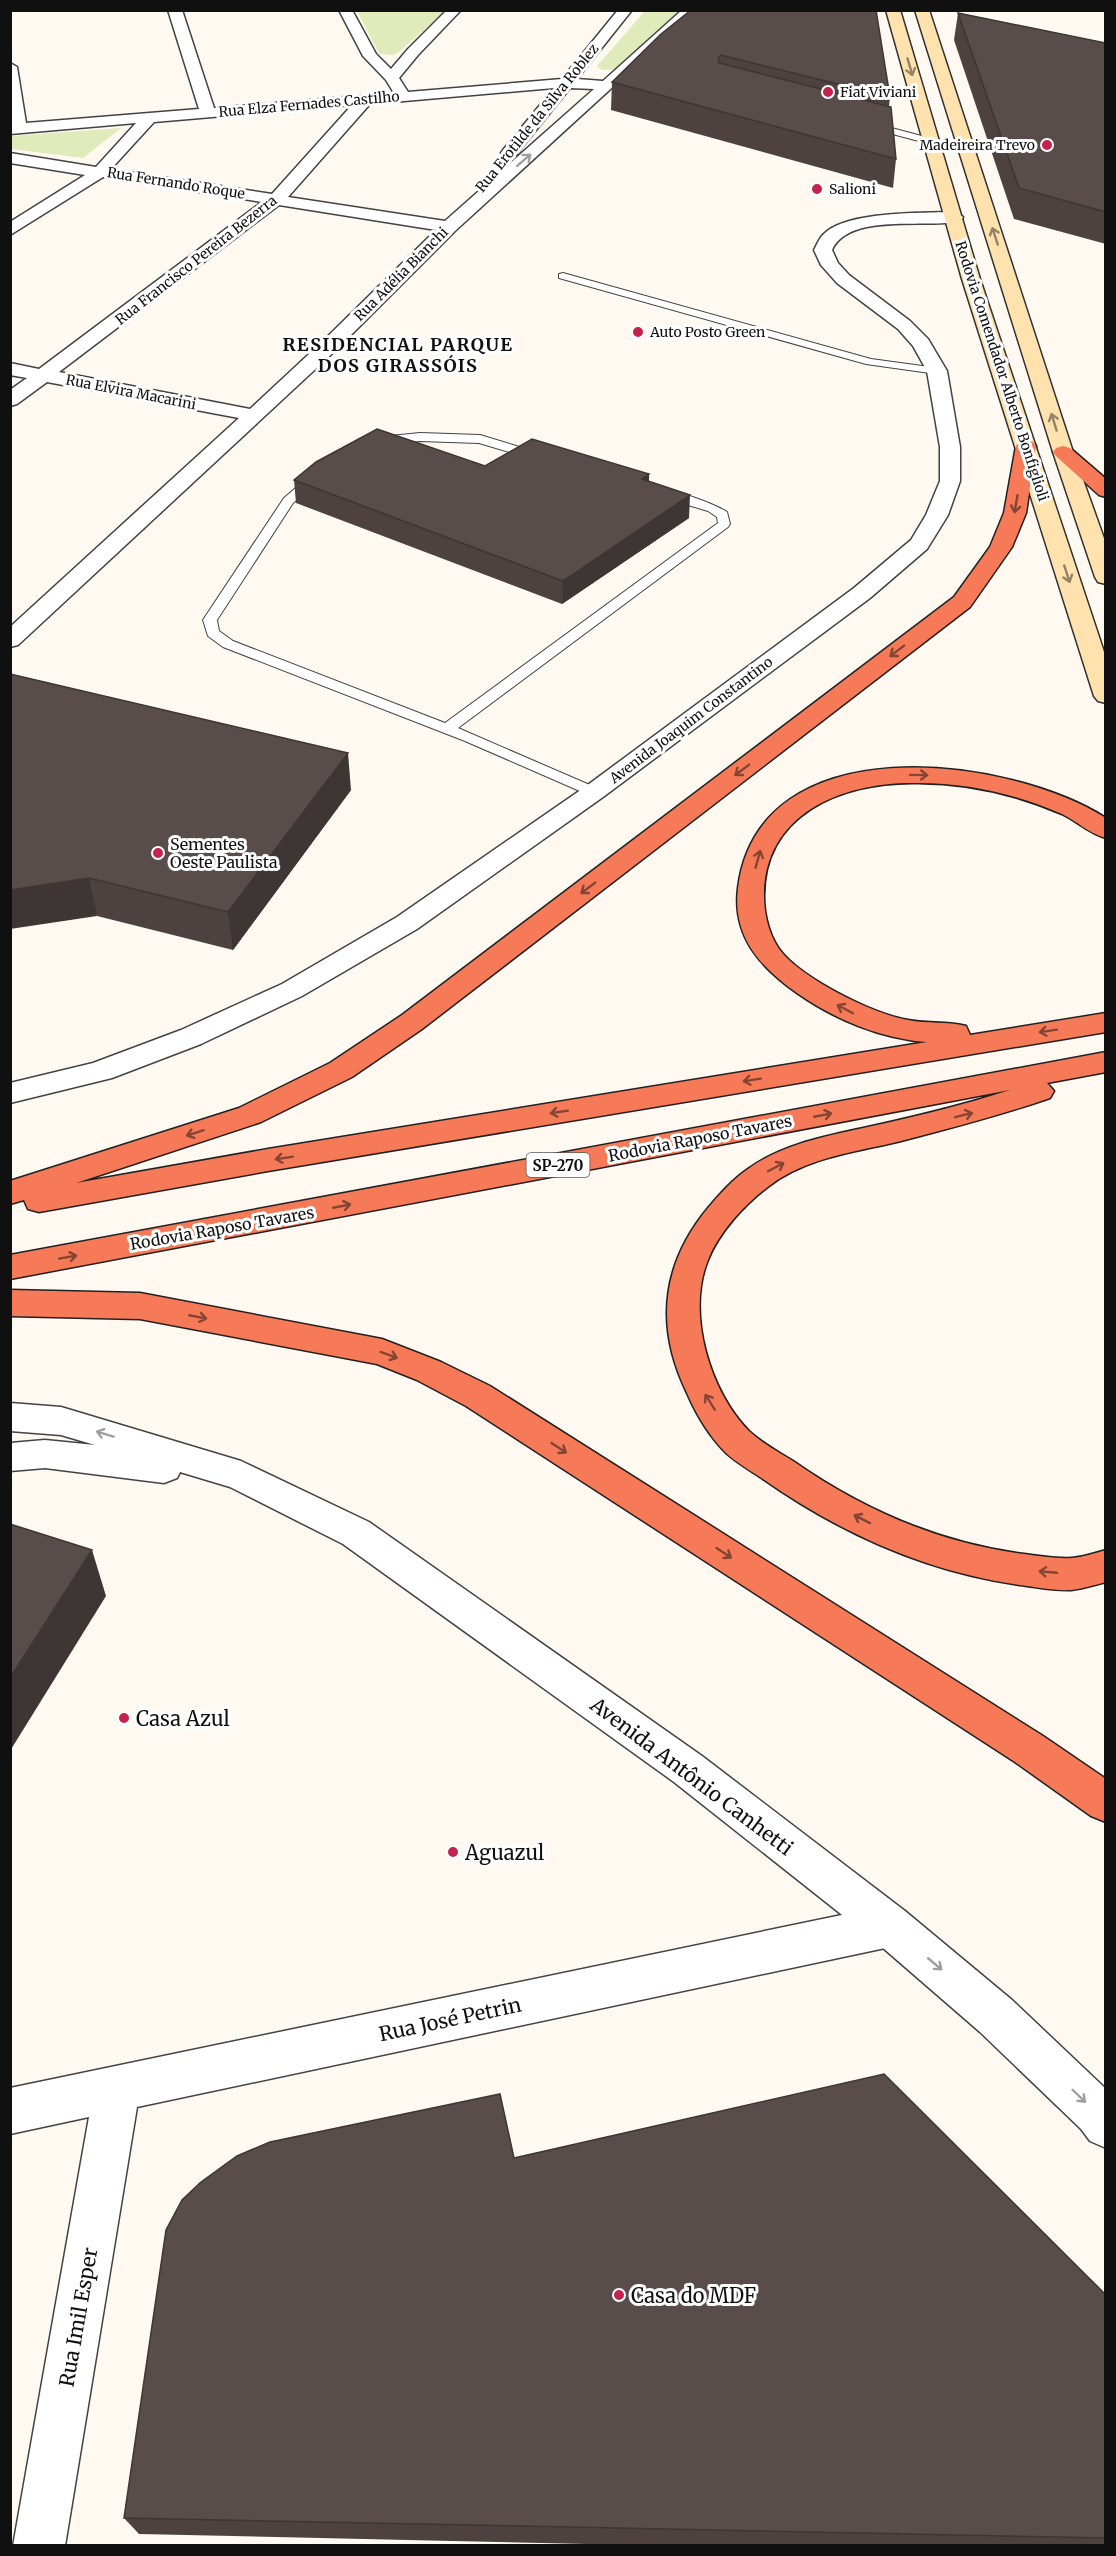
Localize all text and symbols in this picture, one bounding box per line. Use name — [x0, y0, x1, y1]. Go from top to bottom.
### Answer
street label: Rua Erotilde da Silva Roblez — [472, 40, 603, 196]
one-way arrow — [905, 57, 916, 76]
place label: Fiat Viviani — [840, 83, 917, 101]
marker: Fiat Viviani — [821, 85, 835, 99]
street label: Rua Elza Fernades Castilho — [218, 87, 400, 121]
place label: Madeireira Trevo — [919, 136, 1035, 154]
marker: Madeireira Trevo — [1040, 138, 1054, 152]
one-way arrow — [516, 153, 531, 167]
street label: Rua Fernando Roque — [106, 163, 246, 203]
place label: Salioni — [829, 180, 876, 198]
marker: Salioni — [810, 182, 824, 196]
street label: Rua Francisco Pereira Bezerra — [112, 191, 281, 329]
street label: Rua Adélia Bianchi — [350, 223, 452, 325]
one-way arrow — [989, 227, 1000, 246]
street label: Rodovia Comendador Alberto Bonfiglioli — [951, 239, 1053, 504]
place label: Auto Posto Green — [649, 323, 765, 341]
marker: Auto Posto Green — [631, 325, 645, 339]
district label: RESIDENCIAL PARQUE DOS GIRASSÓIS — [282, 333, 514, 377]
street label: Rua Elvira Macarini — [64, 371, 198, 414]
one-way arrow — [1047, 413, 1058, 432]
one-way arrow — [1010, 493, 1021, 513]
one-way arrow — [1062, 564, 1073, 583]
one-way arrow — [890, 645, 906, 658]
street label: Avenida Joaquim Constantino — [605, 653, 776, 788]
one-way arrow — [735, 764, 751, 776]
one-way arrow — [908, 769, 928, 781]
place label: Sementes Oeste Paulista — [170, 834, 278, 872]
marker: Sementes Oeste Paulista — [151, 846, 165, 860]
one-way arrow — [753, 850, 764, 869]
one-way arrow — [580, 882, 596, 895]
one-way arrow — [837, 1003, 854, 1015]
one-way arrow — [1038, 1026, 1058, 1037]
one-way arrow — [742, 1075, 762, 1086]
one-way arrow — [550, 1107, 570, 1118]
one-way arrow — [954, 1108, 973, 1120]
one-way arrow — [813, 1109, 832, 1120]
street label: Rodovia Raposo Tavares — [607, 1110, 794, 1166]
one-way arrow — [186, 1128, 205, 1139]
one-way arrow — [275, 1152, 295, 1163]
road number: SP-270 — [526, 1153, 590, 1177]
one-way arrow — [767, 1161, 785, 1172]
one-way arrow — [332, 1200, 352, 1211]
street label: Rodovia Raposo Tavares — [128, 1202, 316, 1254]
one-way arrow — [58, 1251, 77, 1262]
one-way arrow — [187, 1312, 207, 1323]
one-way arrow — [379, 1351, 397, 1362]
one-way arrow — [704, 1394, 717, 1411]
one-way arrow — [96, 1428, 115, 1439]
one-way arrow — [550, 1443, 567, 1455]
one-way arrow — [853, 1513, 871, 1524]
one-way arrow — [715, 1547, 732, 1560]
one-way arrow — [1038, 1566, 1058, 1577]
street label: Avenida Antônio Canhetti — [585, 1691, 798, 1860]
place label: Casa Azul — [136, 1706, 230, 1731]
marker: Casa Azul — [117, 1711, 131, 1725]
place label: Aguazul — [464, 1840, 544, 1865]
marker: Aguazul — [446, 1845, 460, 1859]
one-way arrow — [927, 1957, 942, 1971]
street label: Rua José Petrin — [377, 1992, 523, 2046]
one-way arrow — [1071, 2088, 1086, 2103]
street label: Rua Imil Esper — [53, 2245, 103, 2389]
place label: Casa do MDF — [631, 2283, 756, 2308]
marker: Casa do MDF — [612, 2288, 626, 2302]

